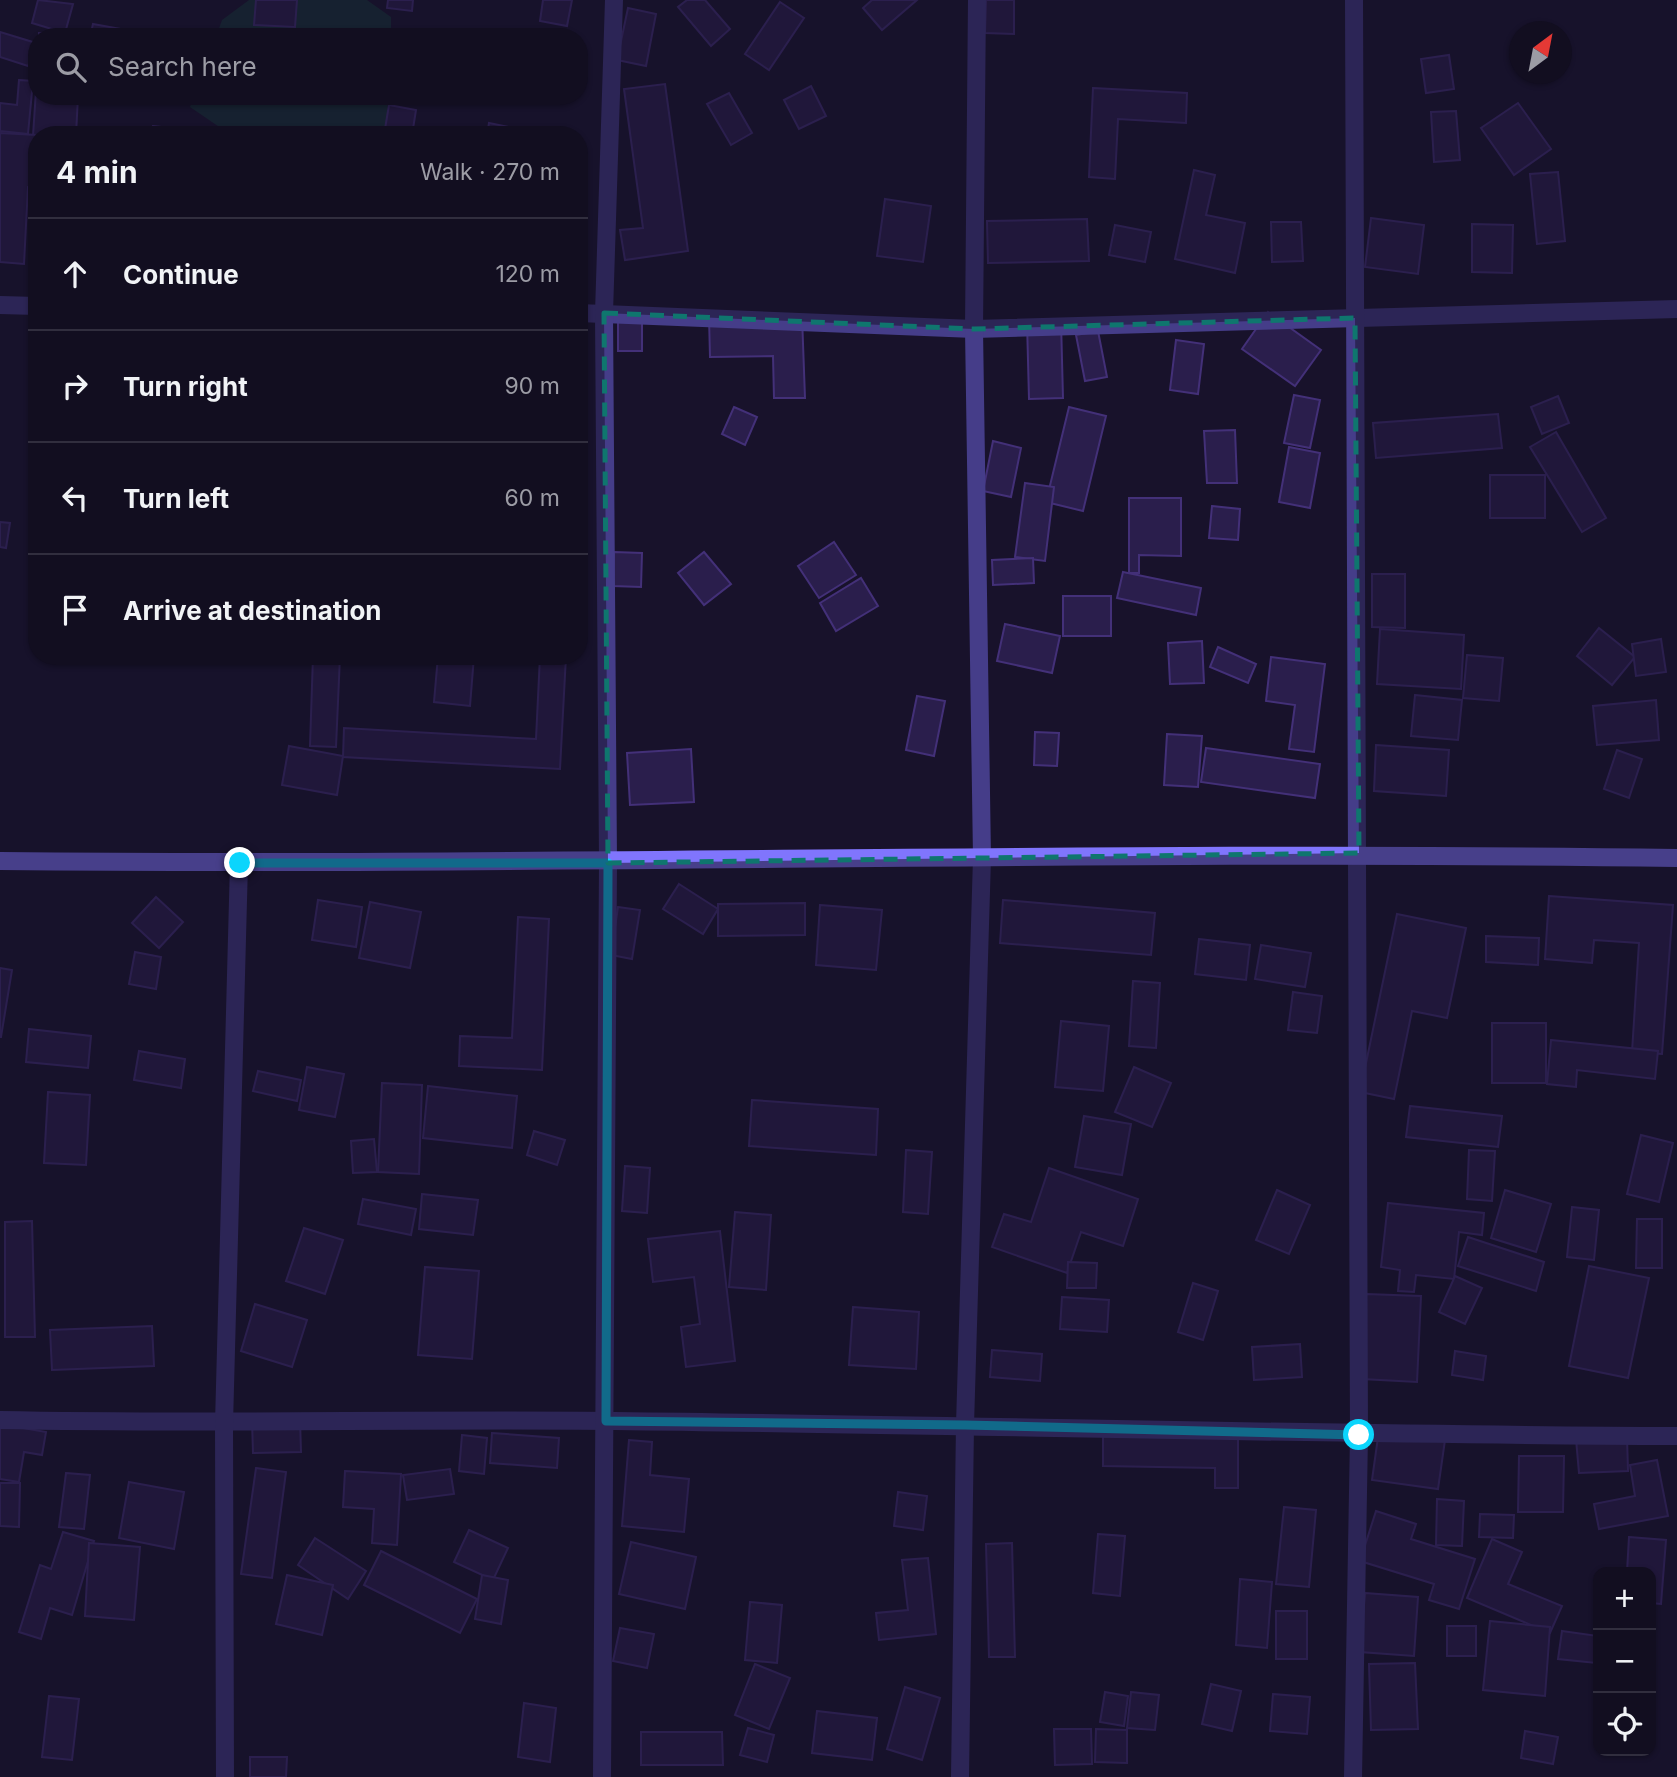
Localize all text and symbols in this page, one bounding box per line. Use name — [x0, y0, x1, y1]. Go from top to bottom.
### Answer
north arrow — [1509, 21, 1572, 84]
search box — [28, 28, 588, 105]
icon: search — [52, 48, 90, 86]
text: Search here — [108, 51, 257, 82]
text: 4 min — [56, 154, 138, 190]
text: Walk · 270 m — [420, 158, 560, 186]
icon: ahead — [56, 255, 94, 293]
text: Continue — [123, 259, 239, 290]
text: 120 m — [495, 260, 560, 288]
icon: right — [56, 367, 94, 405]
text: Turn right — [123, 371, 248, 402]
text: 90 m — [505, 372, 560, 400]
icon: left — [56, 479, 94, 517]
text: Turn left — [123, 483, 229, 514]
text: 60 m — [505, 484, 560, 512]
icon: arrive — [56, 591, 94, 629]
text: Arrive at destination — [123, 595, 382, 626]
route end — [224, 847, 255, 878]
route start — [1343, 1419, 1374, 1450]
map controls — [1593, 1567, 1656, 1756]
button: + — [1593, 1567, 1656, 1630]
button: − — [1593, 1630, 1656, 1693]
button: locate — [1593, 1693, 1656, 1756]

